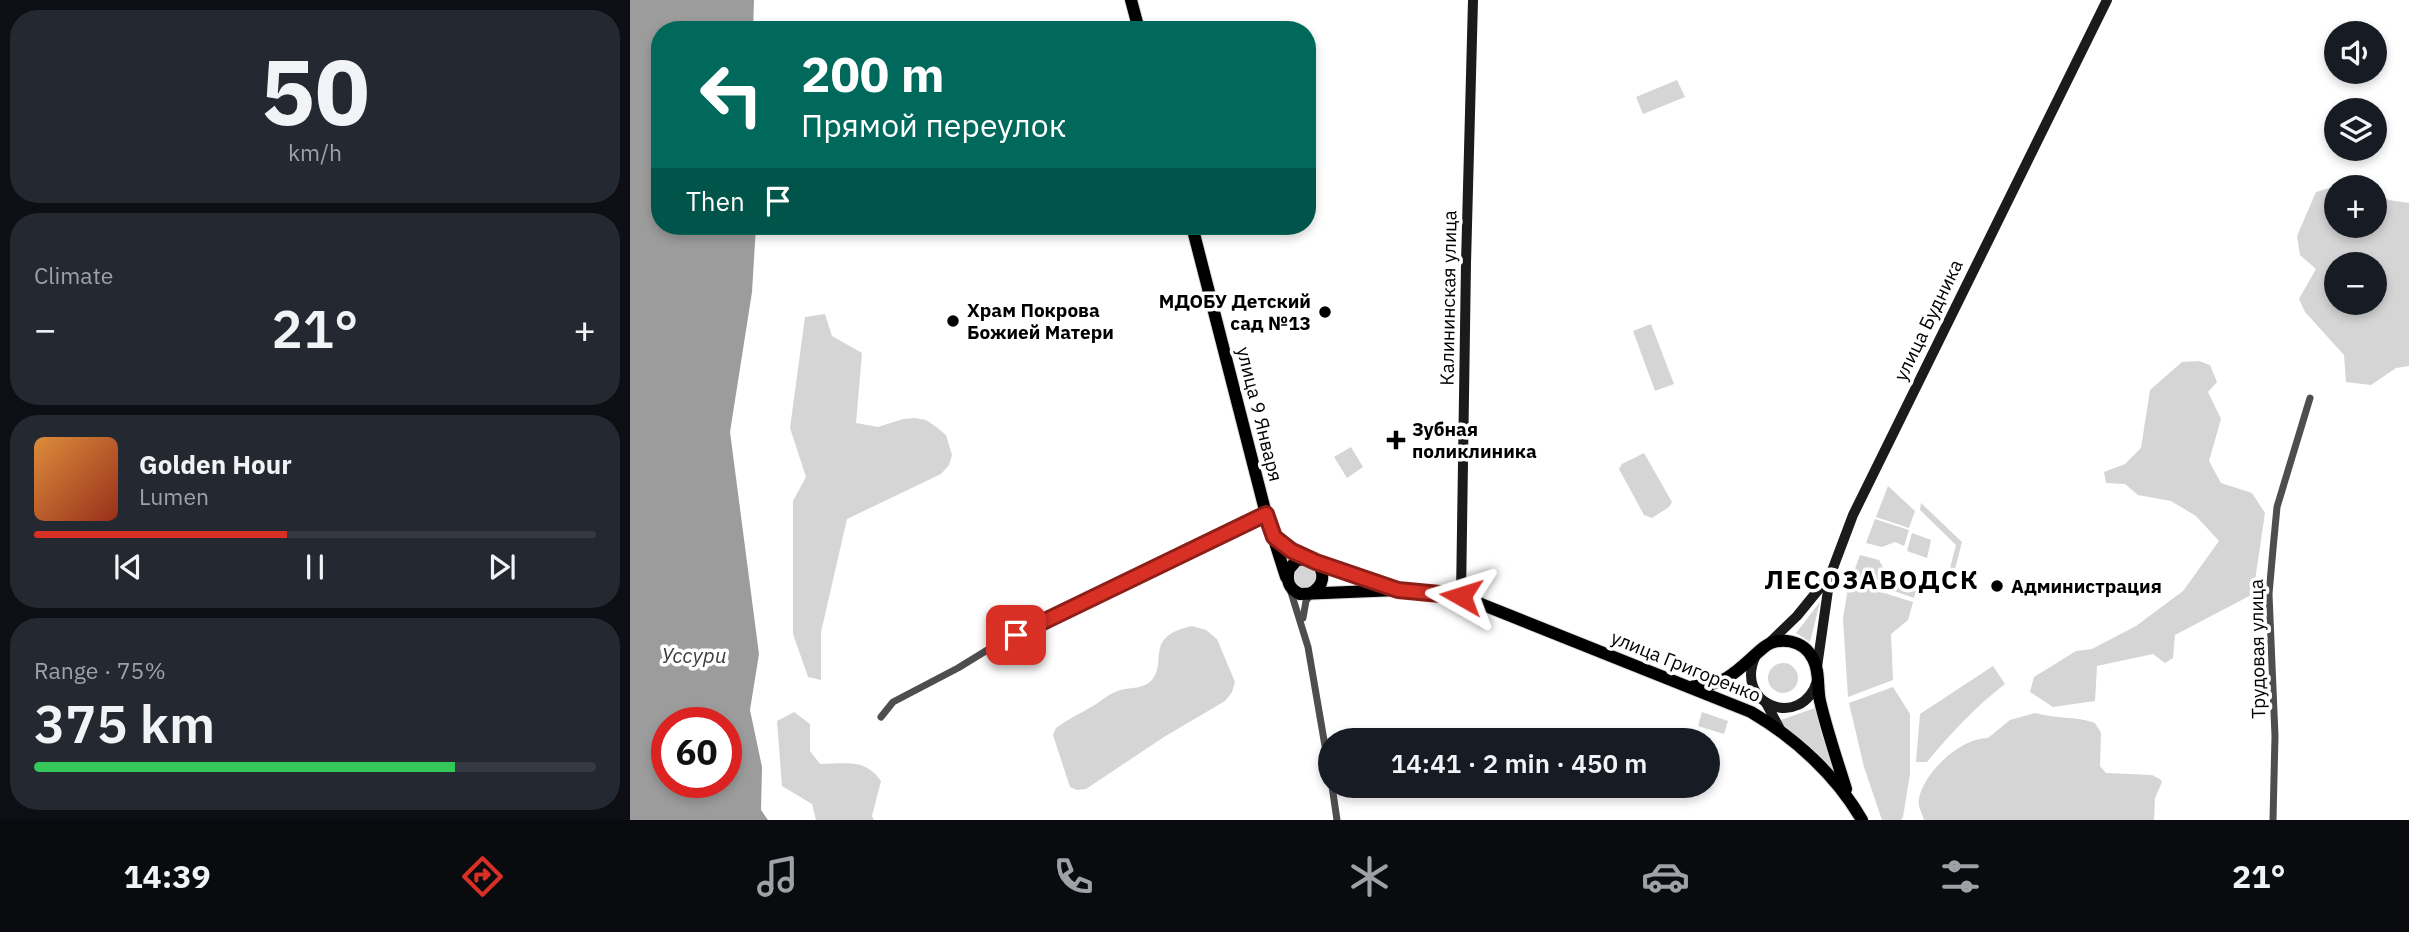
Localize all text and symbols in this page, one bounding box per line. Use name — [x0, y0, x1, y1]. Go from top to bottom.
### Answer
map controls — [2324, 21, 2387, 315]
button: sound — [2324, 21, 2387, 84]
text: 50 — [260, 32, 370, 150]
text: 200 m — [801, 42, 945, 105]
icon: left — [686, 49, 777, 140]
button: layers — [2324, 98, 2387, 161]
text: Прямой переулок — [801, 104, 1066, 146]
text: km/h — [288, 137, 342, 167]
button: + — [2324, 175, 2387, 238]
icon: arrive — [759, 182, 797, 220]
text: Then — [686, 184, 745, 218]
street label: Калининская улица — [1434, 210, 1462, 386]
button: − — [2324, 252, 2387, 315]
street label: улица Будника — [1888, 255, 1968, 385]
text: Climate — [34, 260, 113, 290]
place label: МДОБУ Детский сад №13 — [1159, 289, 1311, 335]
text: 21° — [272, 295, 358, 362]
place label: Храм Покрова Божией Матери — [967, 298, 1114, 344]
text: − — [34, 304, 57, 353]
text: + — [573, 304, 596, 353]
marker: МДОБУ Детский сад №13 — [1317, 304, 1333, 320]
marker: Храм Покрова Божией Матери — [945, 313, 961, 329]
street label: улица 9 Января — [1232, 344, 1288, 484]
place label: Зубная поликлиника — [1412, 417, 1537, 463]
marker: Зубная поликлиника — [1386, 430, 1406, 450]
text: Golden Hour — [139, 447, 292, 481]
text: Lumen — [139, 481, 209, 511]
icon: previous — [109, 548, 147, 586]
icon: pause — [296, 548, 334, 586]
icon: next — [483, 548, 521, 586]
position arrow — [1424, 559, 1498, 633]
district label: ЛЕСОЗАВОДСК — [1765, 562, 1980, 596]
place label: Администрация — [2011, 574, 2162, 598]
marker: Администрация — [1989, 578, 2005, 594]
street label: Трудовая улица — [2244, 579, 2270, 719]
pin — [986, 605, 1046, 665]
icon: arrive — [997, 616, 1035, 654]
street label: улица Григоренко — [1608, 625, 1764, 707]
water label: Уссури — [661, 641, 727, 669]
text: Range · 75% — [34, 655, 166, 685]
text: 375 km — [34, 690, 215, 757]
speed limit sign: 60 — [651, 707, 742, 798]
text: 14:41 · 2 min · 450 m — [1391, 746, 1647, 780]
icon: directions — [458, 852, 507, 901]
icon: music — [753, 852, 802, 901]
icon: phone — [1049, 852, 1098, 901]
icon: climate — [1345, 852, 1394, 901]
icon: car — [1641, 852, 1690, 901]
icon: filters — [1936, 852, 1985, 901]
text: 14:39 — [123, 855, 211, 897]
text: 21° — [2232, 855, 2286, 897]

